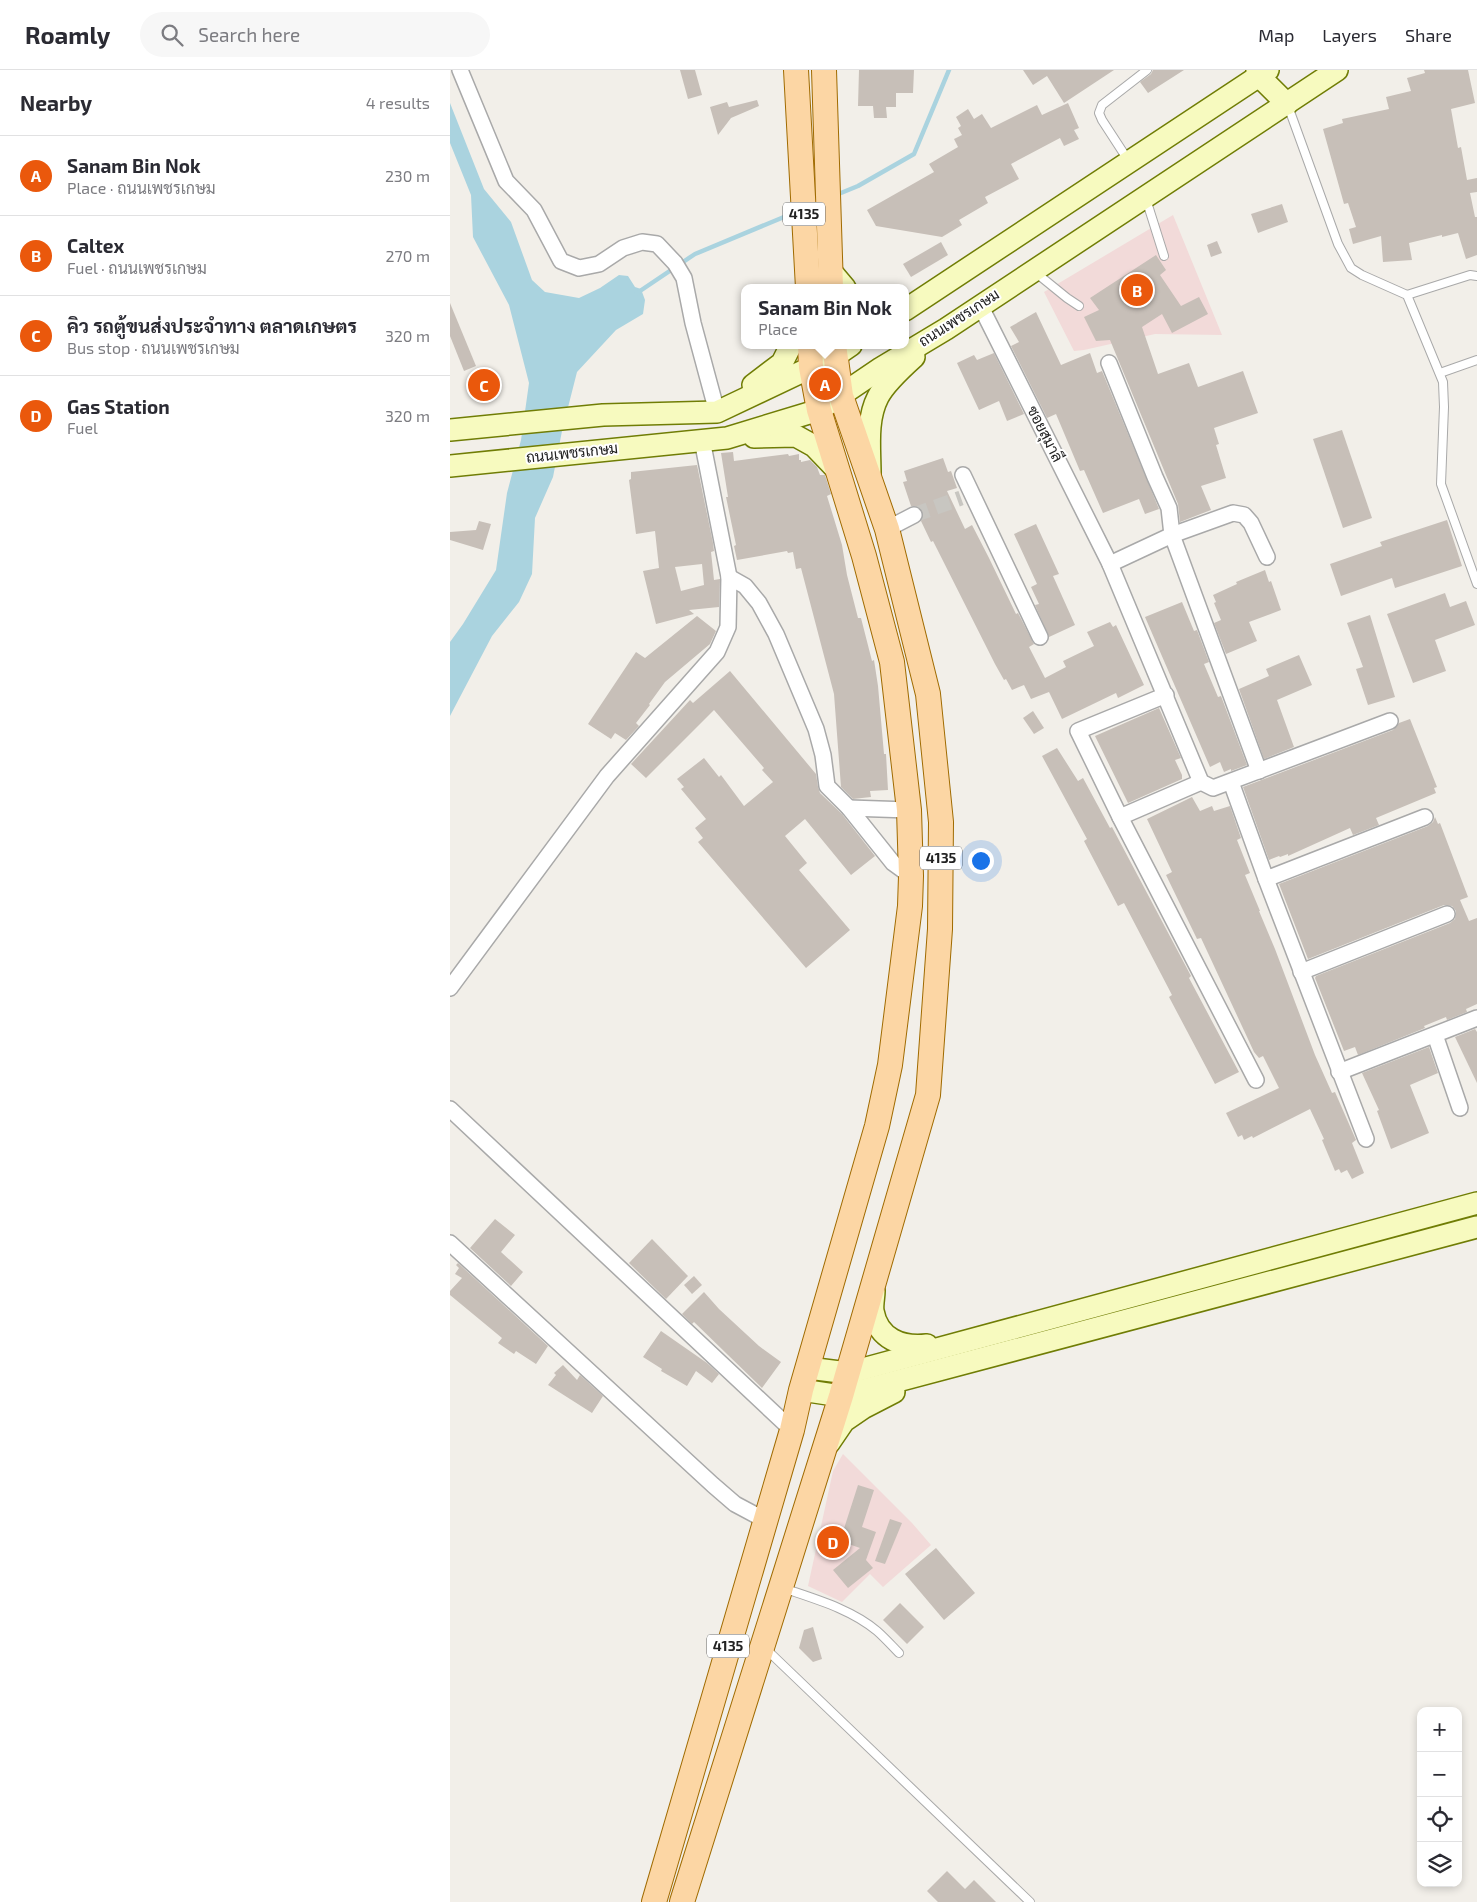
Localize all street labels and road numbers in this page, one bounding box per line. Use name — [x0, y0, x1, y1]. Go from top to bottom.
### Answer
road number: 4135 — [783, 202, 825, 226]
street label: ถนนเพชรเกษม — [915, 284, 1002, 350]
street label: ซอยสุมาลี — [1021, 403, 1068, 466]
street label: ถนนเพชรเกษม — [525, 438, 619, 466]
road number: 4135 — [920, 846, 962, 870]
road number: 4135 — [707, 1634, 749, 1658]

